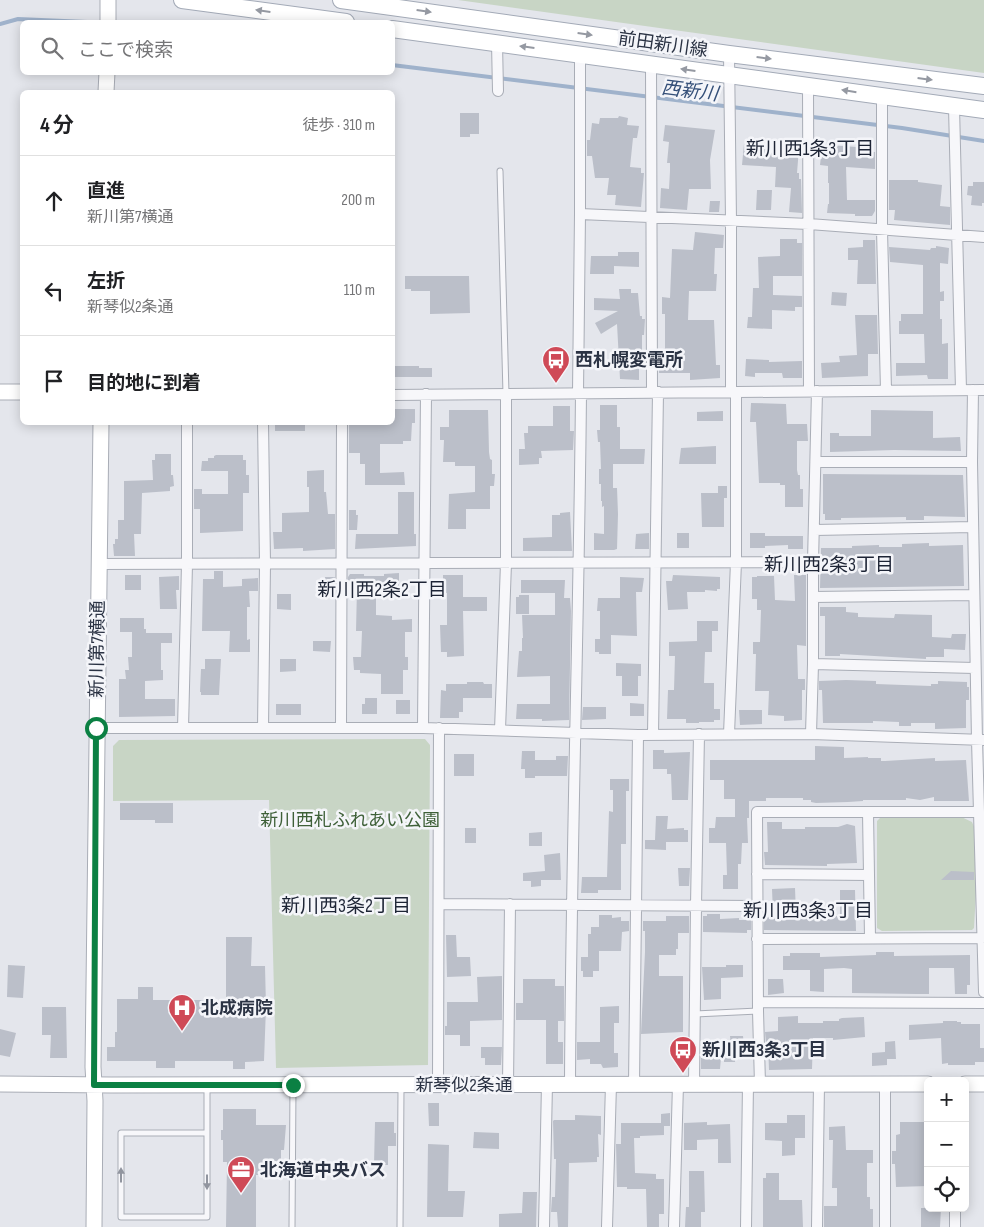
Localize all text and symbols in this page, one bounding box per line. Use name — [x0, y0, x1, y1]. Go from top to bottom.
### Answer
one-way arrow — [254, 7, 270, 15]
one-way arrow — [417, 8, 433, 16]
search box — [20, 20, 395, 75]
street label: 前田新川線 — [617, 28, 709, 61]
one-way arrow — [578, 30, 594, 38]
icon: search — [38, 34, 66, 62]
text: ここで検索 — [78, 39, 173, 62]
one-way arrow — [519, 43, 535, 51]
one-way arrow — [756, 54, 772, 62]
one-way arrow — [680, 66, 696, 74]
one-way arrow — [917, 75, 933, 83]
water label: 西新川 — [660, 77, 721, 107]
one-way arrow — [841, 87, 857, 95]
text: 4 分 — [40, 113, 74, 138]
text: 徒歩 · 310 m — [302, 116, 375, 135]
district label: 新川西1条3丁目 — [746, 138, 874, 161]
text: 直進 — [87, 180, 125, 203]
icon: ahead — [40, 187, 68, 215]
text: 200 m — [341, 191, 375, 210]
text: 新川第7横通 — [87, 208, 173, 227]
text: 左折 — [87, 270, 125, 293]
icon: left — [40, 277, 68, 305]
text: 110 m — [344, 281, 375, 300]
text: 新琴似2条通 — [87, 298, 174, 317]
bus stop icon: 西札幌変電所 — [541, 345, 571, 384]
place label: 西札幌変電所 — [575, 350, 683, 371]
icon: arrive — [40, 367, 68, 395]
text: 目的地に到着 — [87, 372, 201, 395]
district label: 新川西2条3丁目 — [764, 554, 894, 577]
district label: 新川西2条2丁目 — [317, 579, 447, 602]
street label: 新川第7横通 — [86, 600, 109, 698]
route start — [85, 717, 108, 740]
park label: 新川西札ふれあい公園 — [260, 810, 440, 831]
district label: 新川西3条2丁目 — [281, 895, 411, 918]
district label: 新川西3条3丁目 — [743, 900, 873, 923]
hospital icon: 北成病院 — [167, 993, 197, 1032]
place label: 北成病院 — [201, 998, 273, 1019]
bus stop icon: 新川西3条3丁目 — [668, 1035, 698, 1074]
place label: 新川西3条3丁目 — [702, 1040, 826, 1061]
route end — [282, 1074, 305, 1097]
street label: 新琴似2条通 — [415, 1075, 513, 1096]
map controls — [924, 1077, 969, 1212]
button: + — [924, 1077, 969, 1122]
button: − — [924, 1122, 969, 1167]
office icon: 北海道中央バス — [226, 1155, 256, 1194]
place label: 北海道中央バス — [260, 1160, 386, 1181]
one-way arrow — [117, 1167, 125, 1183]
button: locate — [924, 1167, 969, 1212]
one-way arrow — [203, 1174, 211, 1190]

